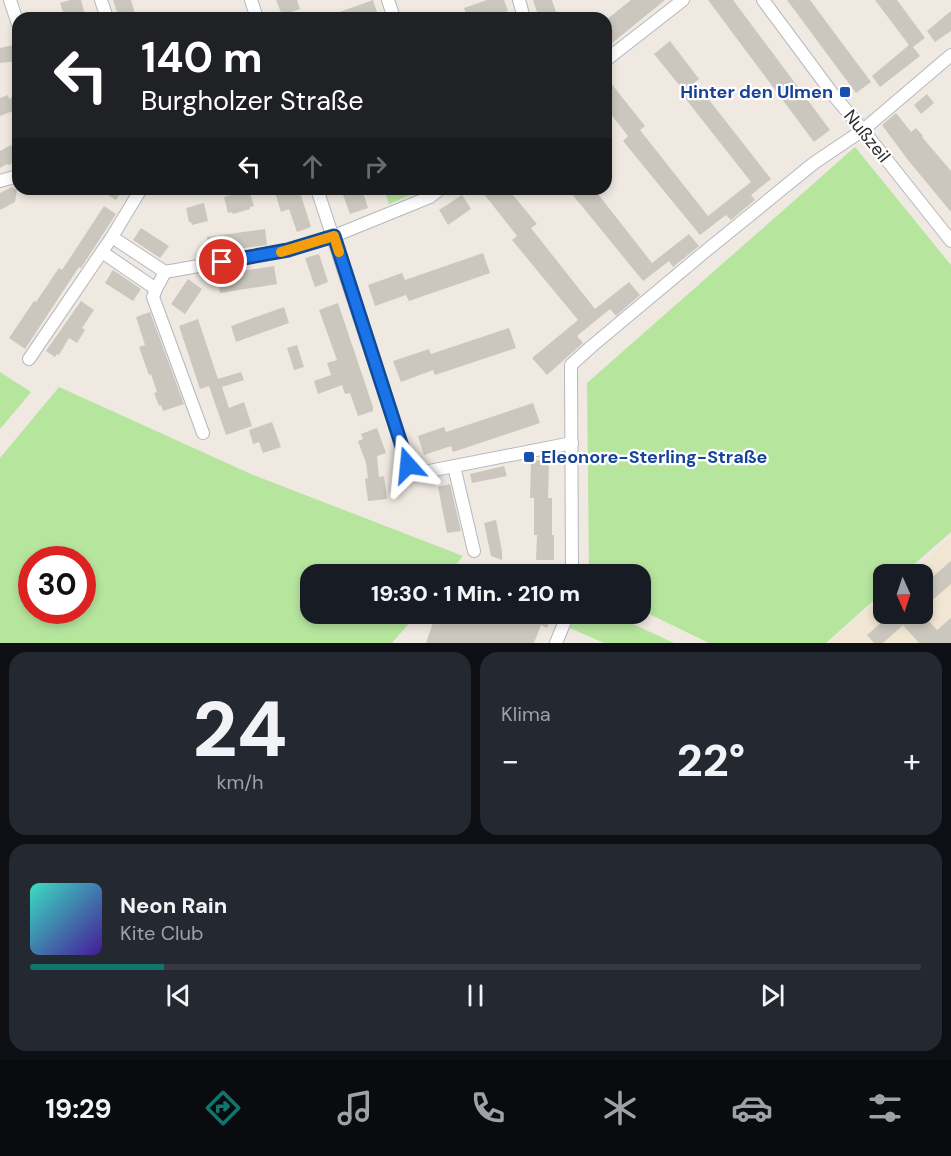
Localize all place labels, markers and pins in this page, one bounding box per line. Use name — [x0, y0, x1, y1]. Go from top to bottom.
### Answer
place label: Hinter den Ulmen — [680, 80, 833, 104]
marker: Hinter den Ulmen — [838, 85, 852, 99]
pin — [196, 236, 247, 287]
place label: Eleonore-Sterling-Straße — [541, 445, 767, 469]
marker: Eleonore-Sterling-Straße — [522, 450, 536, 464]

